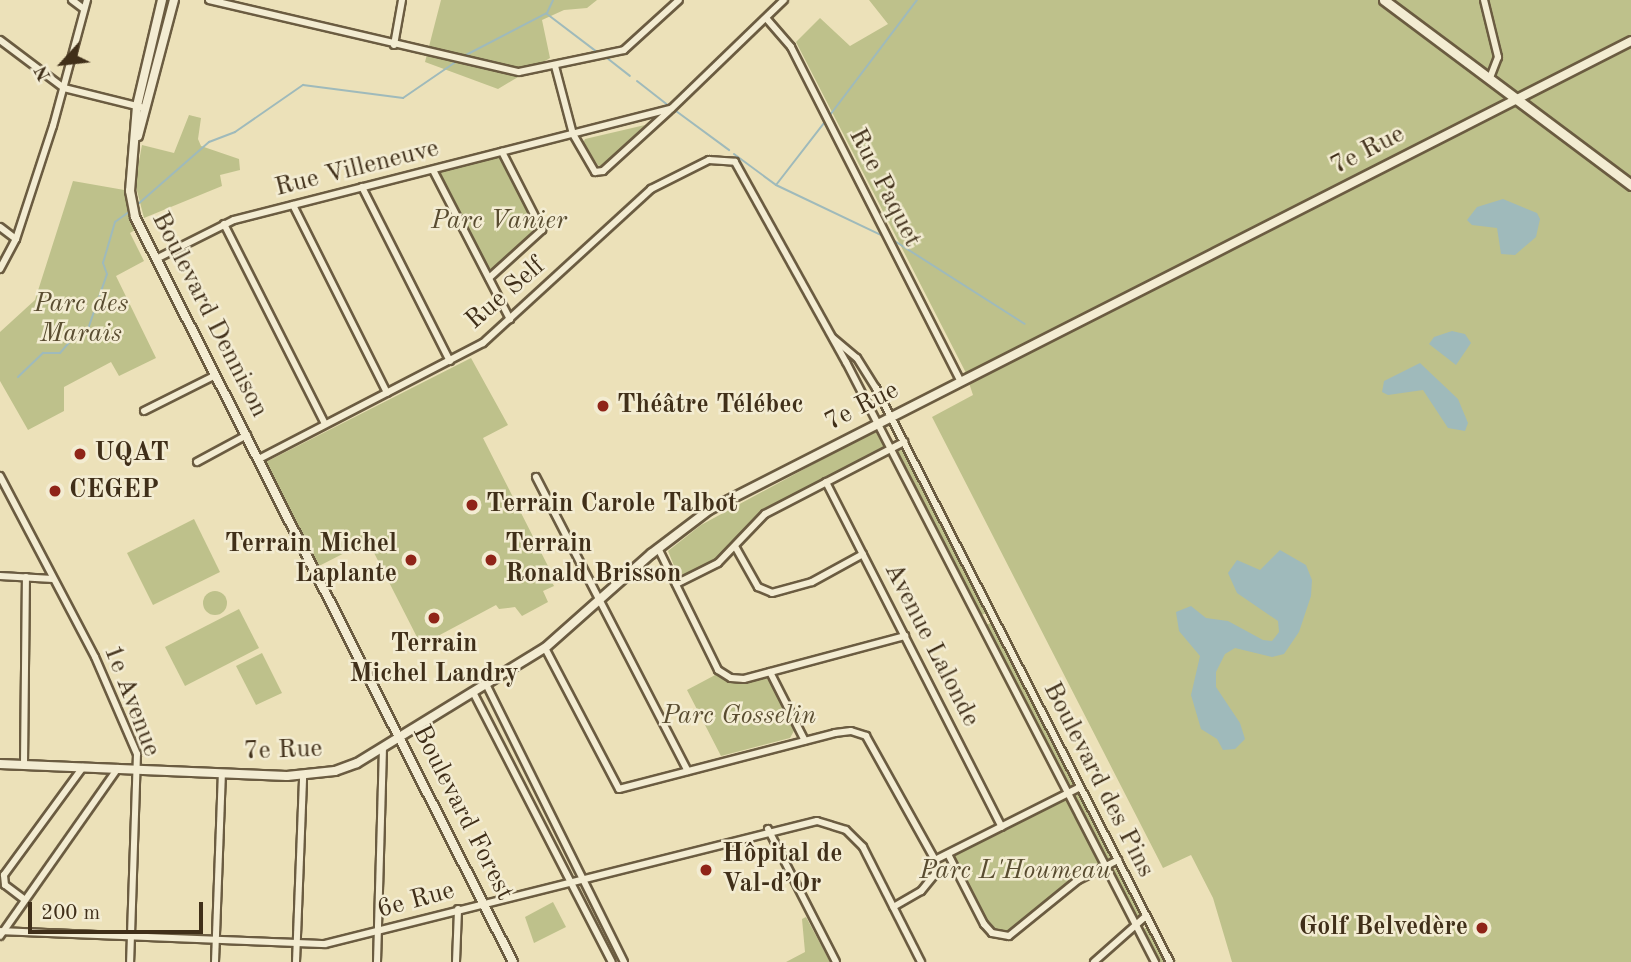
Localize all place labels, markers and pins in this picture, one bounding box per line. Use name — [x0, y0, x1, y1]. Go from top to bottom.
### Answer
place label: Théâtre Télébec — [617, 390, 804, 422]
marker: Théâtre Télébec — [595, 398, 611, 414]
place label: UQAT — [94, 438, 169, 470]
marker: UQAT — [72, 446, 88, 462]
place label: CEGEP — [69, 475, 159, 507]
marker: CEGEP — [47, 483, 63, 499]
place label: Terrain Carole Talbot — [486, 489, 738, 521]
marker: Terrain Carole Talbot — [464, 497, 480, 513]
place label: Terrain Michel Laplante — [225, 529, 397, 590]
place label: Terrain Ronald Brisson — [505, 529, 681, 590]
marker: Terrain Michel Laplante — [403, 552, 419, 568]
marker: Terrain Ronald Brisson — [483, 552, 499, 568]
marker: Terrain Michel Landry — [426, 610, 442, 626]
place label: Terrain Michel Landry — [349, 629, 519, 690]
place label: Hôpital de Val-d’Or — [722, 839, 843, 900]
marker: Hôpital de Val-d’Or — [696, 860, 716, 880]
place label: Golf Belvedère — [1299, 912, 1468, 944]
marker: Golf Belvedère — [1474, 920, 1490, 936]

